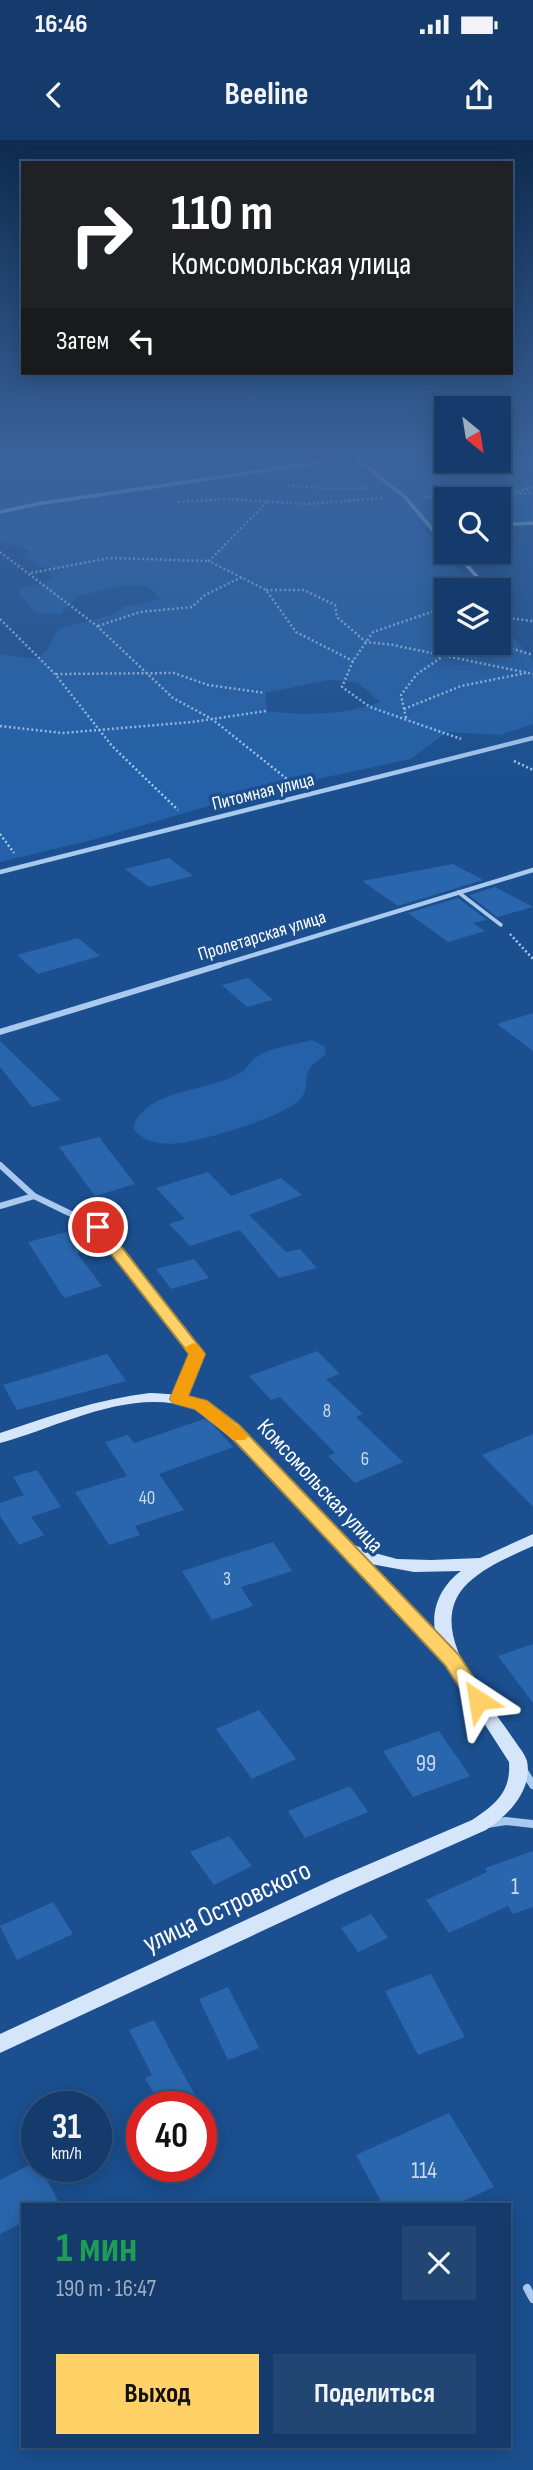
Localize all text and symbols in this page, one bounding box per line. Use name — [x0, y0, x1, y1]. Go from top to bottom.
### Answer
text: 16:46 — [35, 9, 88, 40]
text: Beeline — [225, 75, 308, 114]
icon: back — [35, 76, 73, 114]
icon: share — [460, 76, 498, 114]
text: 110 m — [171, 185, 273, 244]
icon: right — [56, 189, 147, 280]
text: Комсомольская улица — [171, 245, 411, 284]
icon: left — [123, 322, 161, 360]
text: Затем — [56, 326, 109, 357]
north arrow — [434, 396, 511, 472]
map controls — [434, 396, 511, 655]
button: search — [434, 487, 511, 564]
button: layers — [434, 578, 511, 655]
street label: Питомная улица — [210, 768, 316, 816]
street label: Пролетарская улица — [195, 906, 329, 966]
pin — [68, 1197, 128, 1257]
icon: arrive — [79, 1208, 117, 1246]
house number: 8 — [323, 1400, 331, 1423]
street label: Комсомольская улица — [251, 1413, 389, 1559]
house number: 6 — [361, 1448, 369, 1471]
house number: 40 — [139, 1487, 155, 1510]
house number: 3 — [223, 1568, 231, 1591]
position arrow — [441, 1663, 515, 1737]
house number: 99 — [416, 1750, 436, 1778]
street label: улица Островского — [138, 1854, 316, 1960]
house number: 1 — [511, 1873, 519, 1901]
speed limit sign: 40 — [126, 2091, 217, 2182]
text: 31 — [52, 2106, 81, 2149]
text: km/h — [51, 2143, 82, 2164]
house number: 114 — [411, 2157, 437, 2185]
text: 1 мин — [56, 2223, 137, 2274]
button: close — [402, 2226, 476, 2300]
text: 190 m · 16:47 — [56, 2275, 156, 2303]
button: Выход — [56, 2354, 259, 2434]
button: Поделиться — [273, 2354, 476, 2434]

